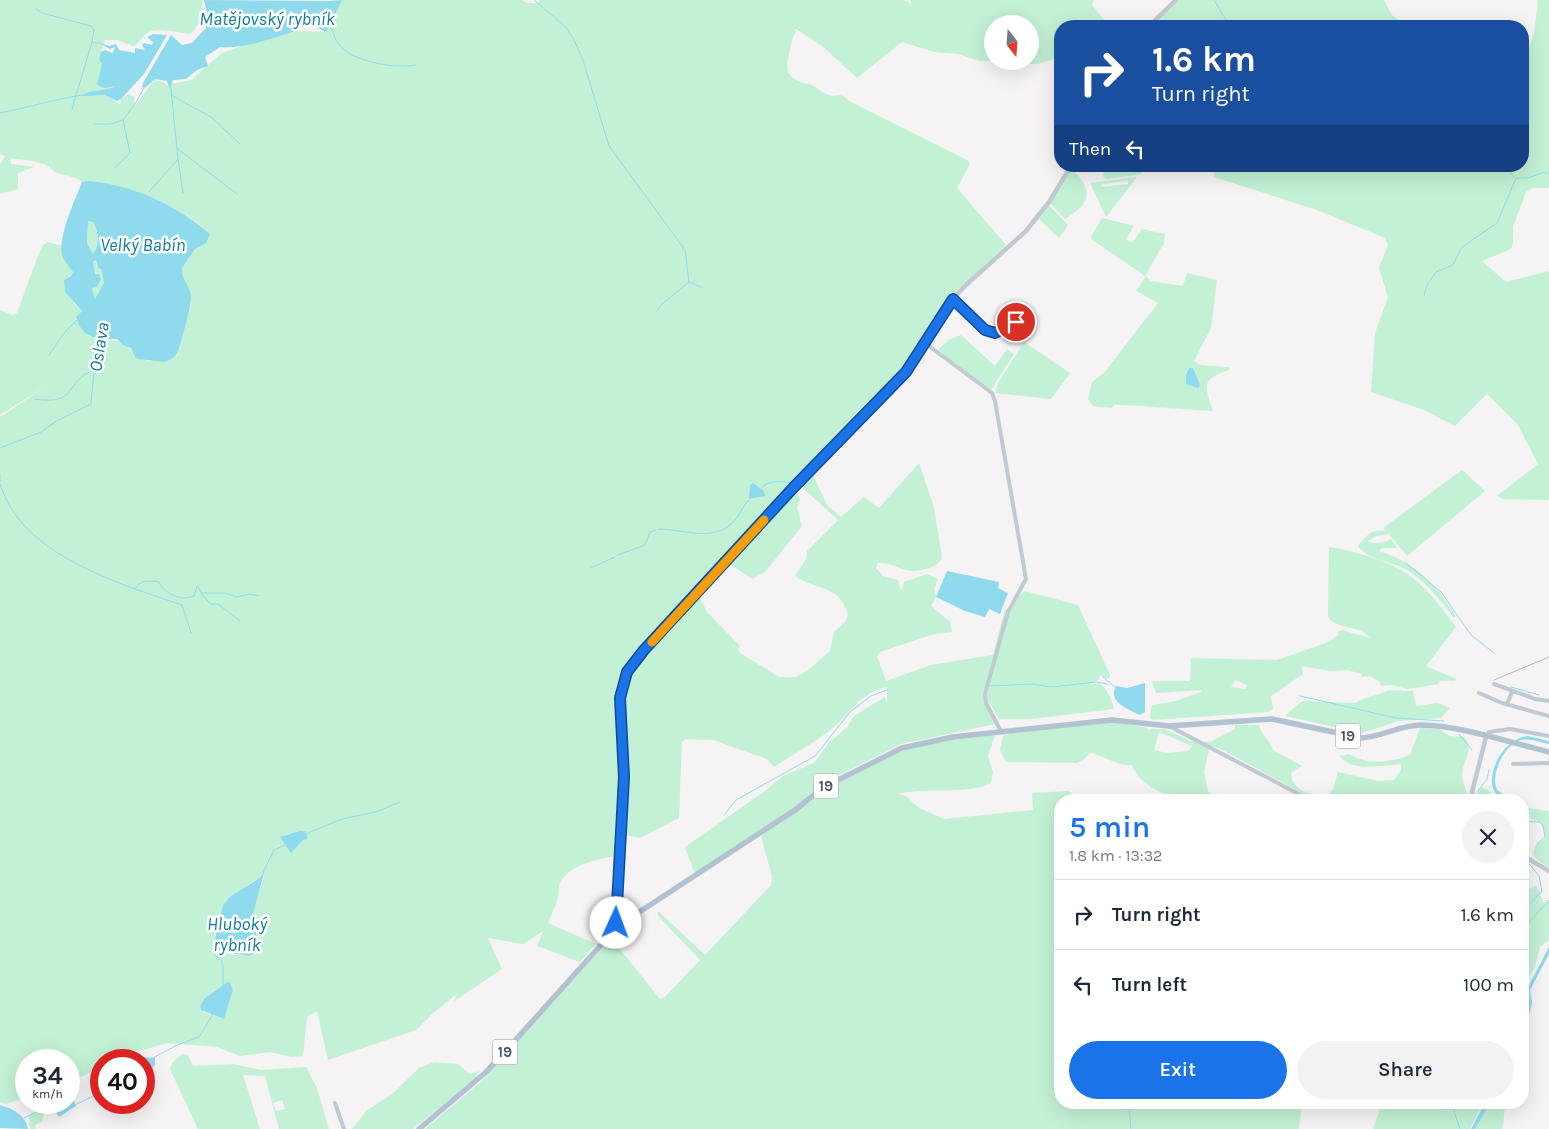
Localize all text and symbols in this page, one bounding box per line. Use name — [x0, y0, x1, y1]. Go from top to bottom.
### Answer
water label: Matějovský rybník — [199, 8, 336, 30]
north arrow — [984, 15, 1039, 70]
map controls — [984, 15, 1039, 70]
text: 1.6 km — [1152, 39, 1256, 80]
icon: right — [1069, 40, 1134, 105]
text: Turn right — [1152, 81, 1250, 107]
icon: left — [1121, 135, 1149, 163]
text: Then — [1069, 138, 1111, 160]
water label: Velký Babín — [100, 234, 186, 256]
pin — [995, 301, 1037, 343]
icon: arrive — [1002, 308, 1030, 336]
water label: Oslava — [84, 321, 114, 373]
road number: 19 — [1336, 724, 1360, 748]
road number: 19 — [814, 774, 838, 798]
text: 5 min — [1069, 809, 1150, 845]
button: close — [1462, 811, 1514, 863]
text: 1.8 km · 13:32 — [1069, 846, 1162, 865]
position arrow — [589, 896, 641, 948]
icon: right — [1069, 901, 1097, 929]
text: Turn right — [1112, 904, 1201, 926]
text: 1.6 km — [1460, 904, 1514, 926]
water label: Hluboký rybník — [207, 913, 268, 956]
icon: left — [1069, 971, 1097, 999]
text: Turn left — [1112, 974, 1187, 996]
text: 100 m — [1463, 974, 1514, 996]
road number: 19 — [492, 1040, 518, 1064]
button: Exit — [1069, 1041, 1287, 1099]
button: Share — [1297, 1041, 1514, 1099]
speed limit sign: 40 — [90, 1049, 155, 1114]
text: 34 — [32, 1061, 63, 1090]
text: km/h — [32, 1087, 63, 1101]

